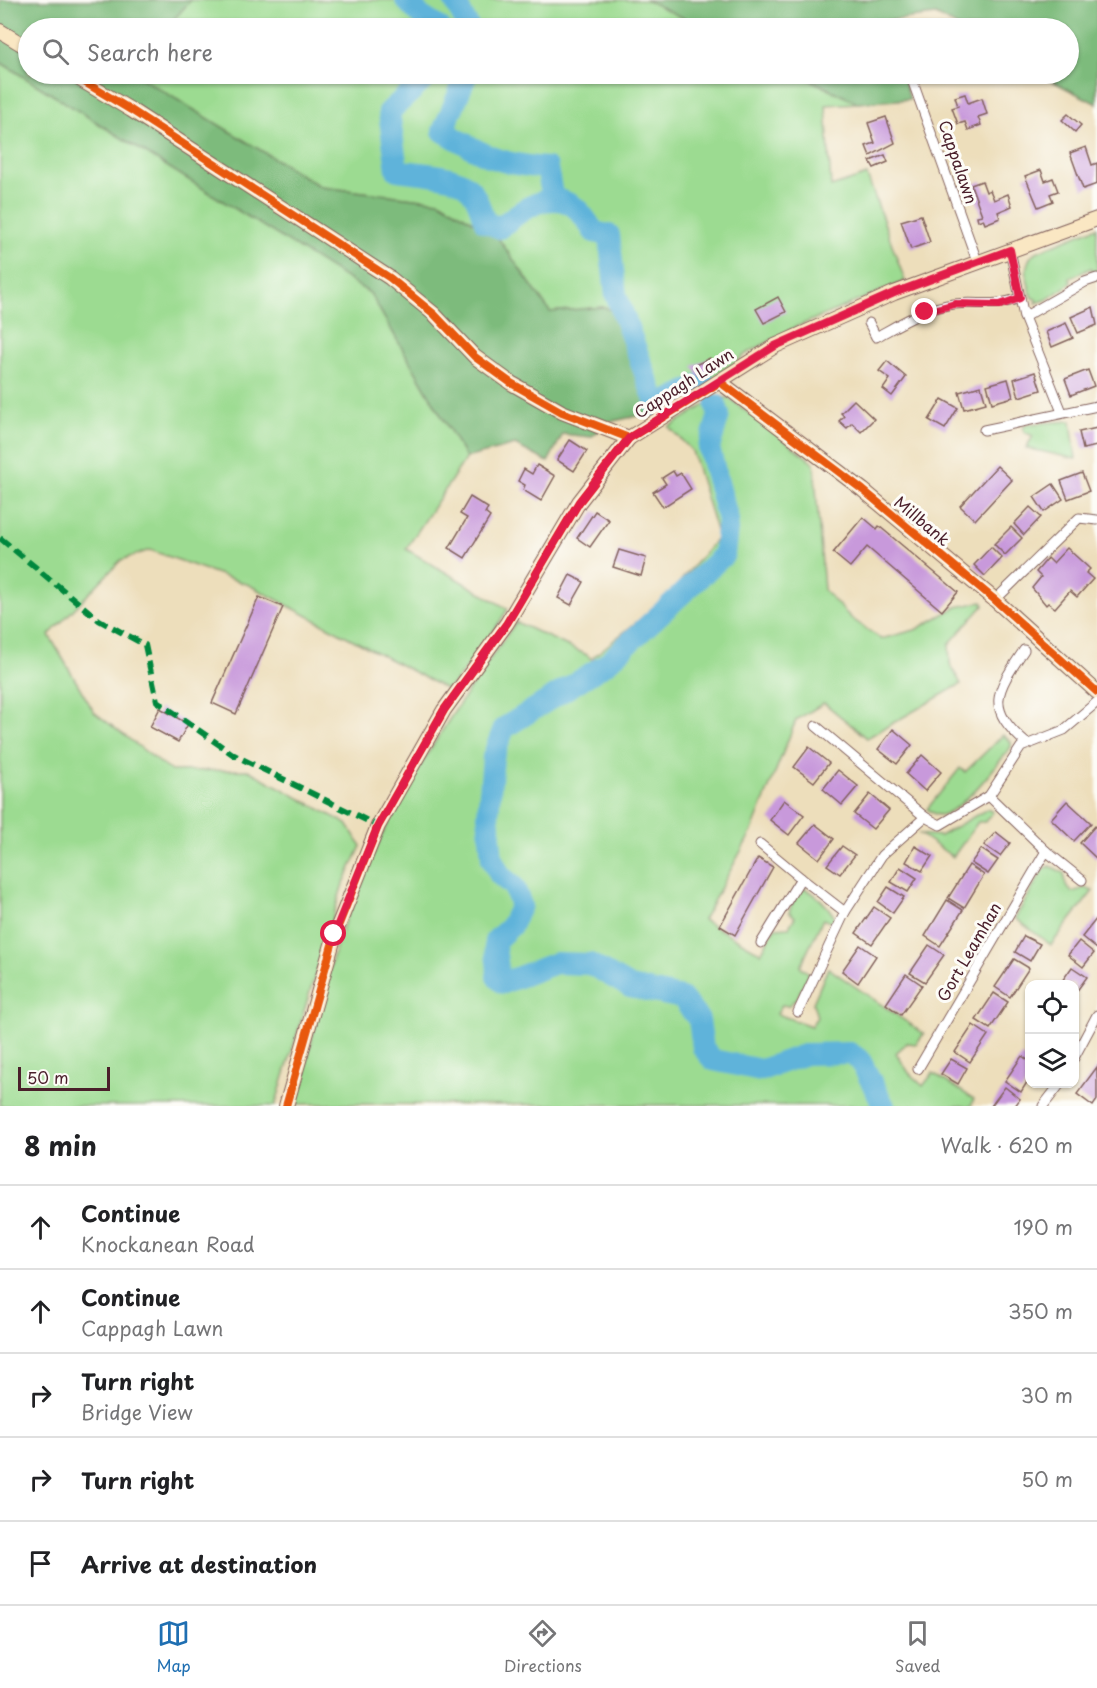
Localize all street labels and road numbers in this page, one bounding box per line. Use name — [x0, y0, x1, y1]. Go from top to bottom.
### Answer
street label: Cappalawn — [933, 117, 984, 207]
street label: Cappagh Lawn — [629, 341, 738, 423]
street label: Millbank — [889, 490, 956, 551]
street label: Gort Leamhan — [930, 897, 1006, 1006]

